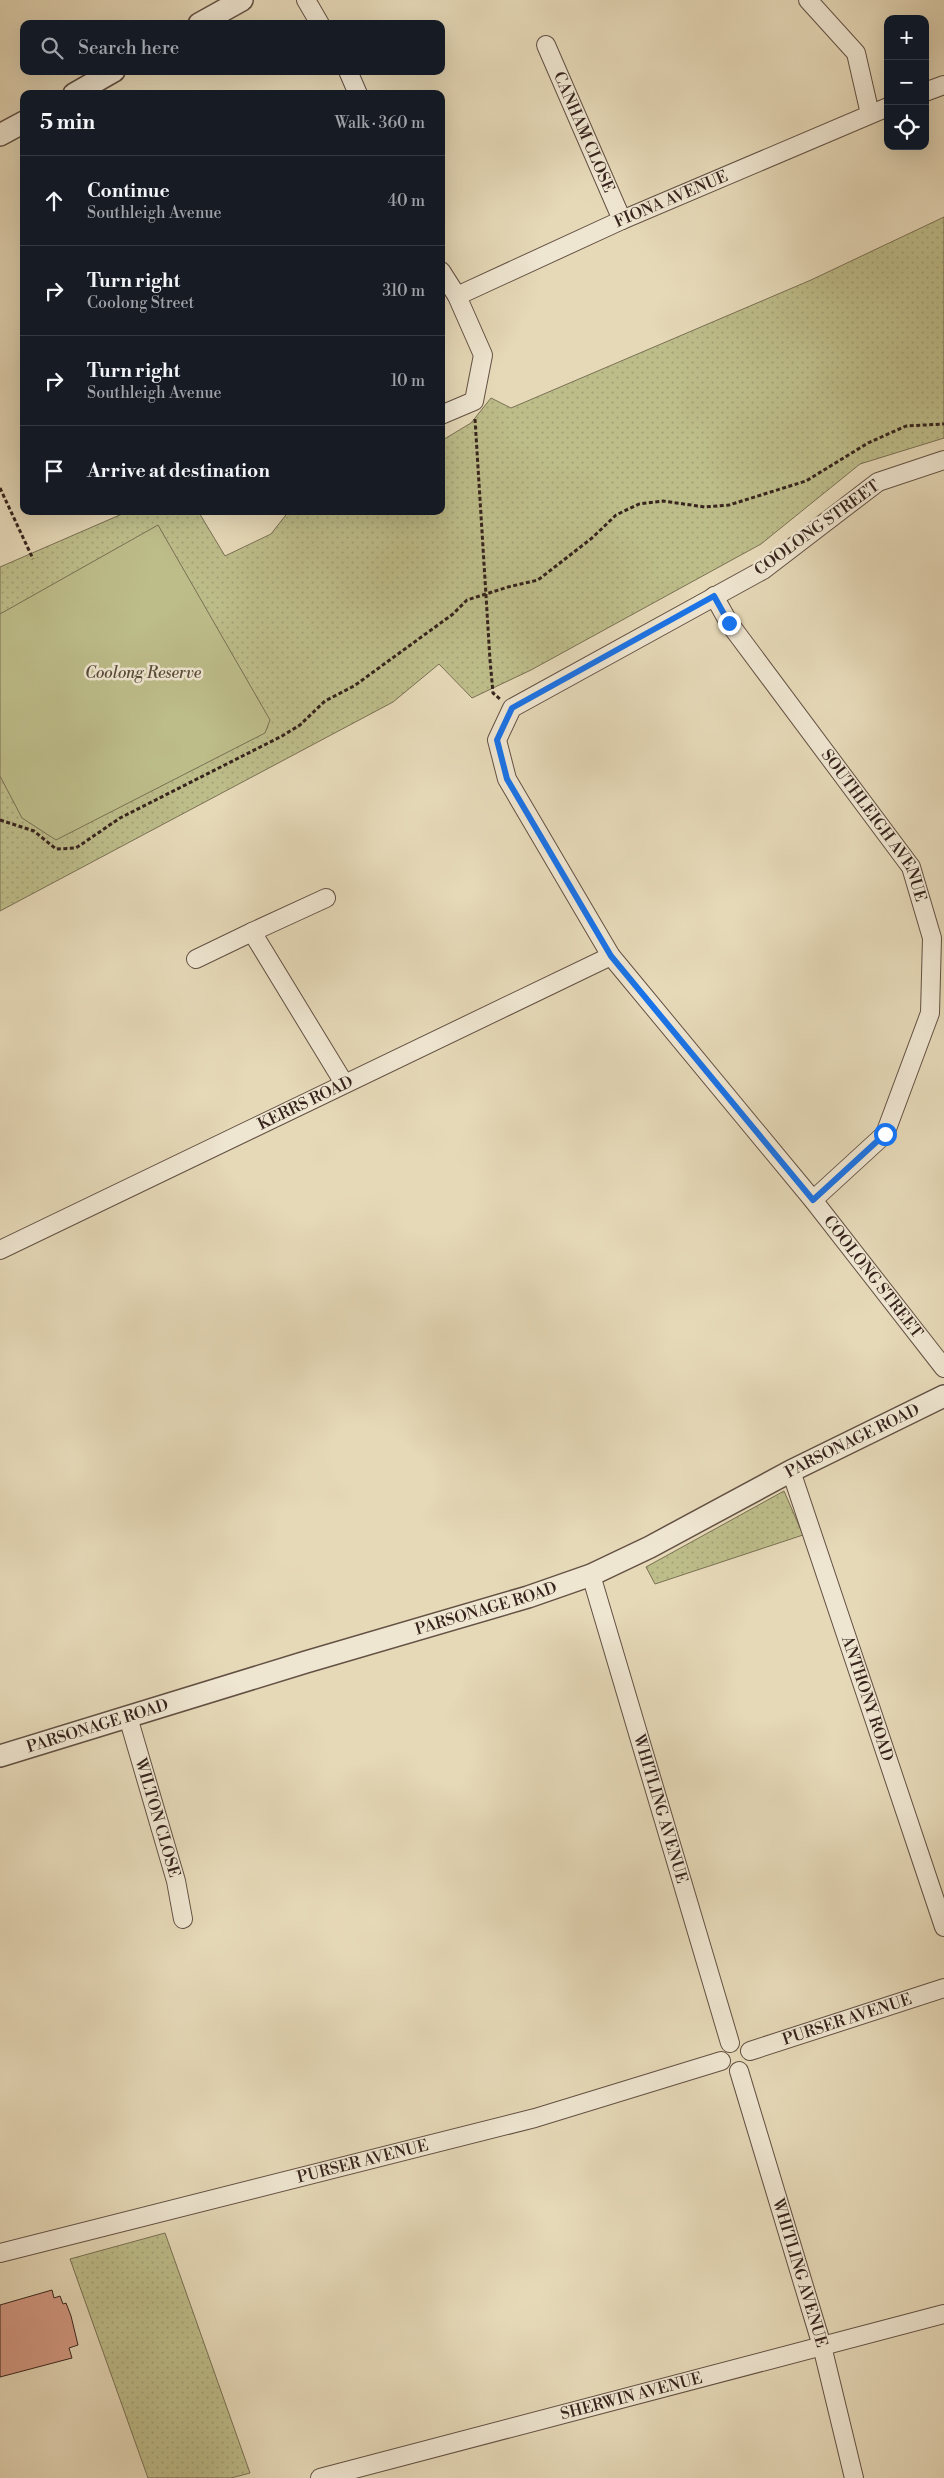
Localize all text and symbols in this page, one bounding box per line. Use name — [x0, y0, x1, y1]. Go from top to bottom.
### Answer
map controls — [884, 15, 929, 150]
button: + — [884, 15, 929, 60]
search box — [20, 20, 445, 75]
icon: search — [38, 34, 66, 62]
text: Search here — [78, 36, 179, 60]
button: − — [884, 60, 929, 105]
street label: CANHAM CLOSE — [549, 69, 619, 196]
button: locate — [884, 105, 929, 150]
text: 5 min — [40, 110, 95, 136]
text: Walk · 360 m — [335, 113, 425, 133]
street label: FIONA AVENUE — [611, 166, 731, 232]
text: Continue — [87, 179, 170, 203]
icon: ahead — [40, 187, 68, 215]
text: 40 m — [388, 191, 425, 211]
text: Southleigh Avenue — [87, 203, 222, 223]
text: Turn right — [87, 269, 180, 293]
icon: right — [40, 277, 68, 305]
text: 310 m — [382, 281, 425, 301]
text: Coolong Street — [87, 293, 194, 313]
text: Turn right — [87, 359, 180, 383]
icon: right — [40, 367, 68, 395]
text: 10 m — [391, 371, 425, 391]
text: Southleigh Avenue — [87, 383, 222, 403]
icon: arrive — [40, 457, 68, 485]
text: Arrive at destination — [87, 459, 270, 483]
street label: COOLONG STREET — [750, 476, 884, 580]
route end — [718, 612, 741, 635]
park label: Coolong Reserve — [85, 663, 202, 683]
street label: SOUTHLEIGH AVENUE — [817, 745, 931, 904]
street label: KERRS ROAD — [255, 1072, 356, 1134]
route start — [874, 1123, 897, 1146]
street label: COOLONG STREET — [819, 1212, 927, 1342]
street label: PARSONAGE ROAD — [782, 1400, 923, 1482]
street label: PARSONAGE ROAD — [413, 1578, 560, 1639]
street label: ANTHONY ROAD — [837, 1632, 898, 1764]
street label: PARSONAGE ROAD — [24, 1695, 171, 1757]
street label: WHITLING AVENUE — [629, 1731, 692, 1886]
street label: WILTON CLOSE — [130, 1755, 184, 1880]
street label: PURSER AVENUE — [780, 1989, 914, 2050]
street label: PURSER AVENUE — [295, 2135, 430, 2188]
street label: WHITLING AVENUE — [768, 2195, 832, 2350]
street label: SHERWIN AVENUE — [558, 2368, 705, 2424]

